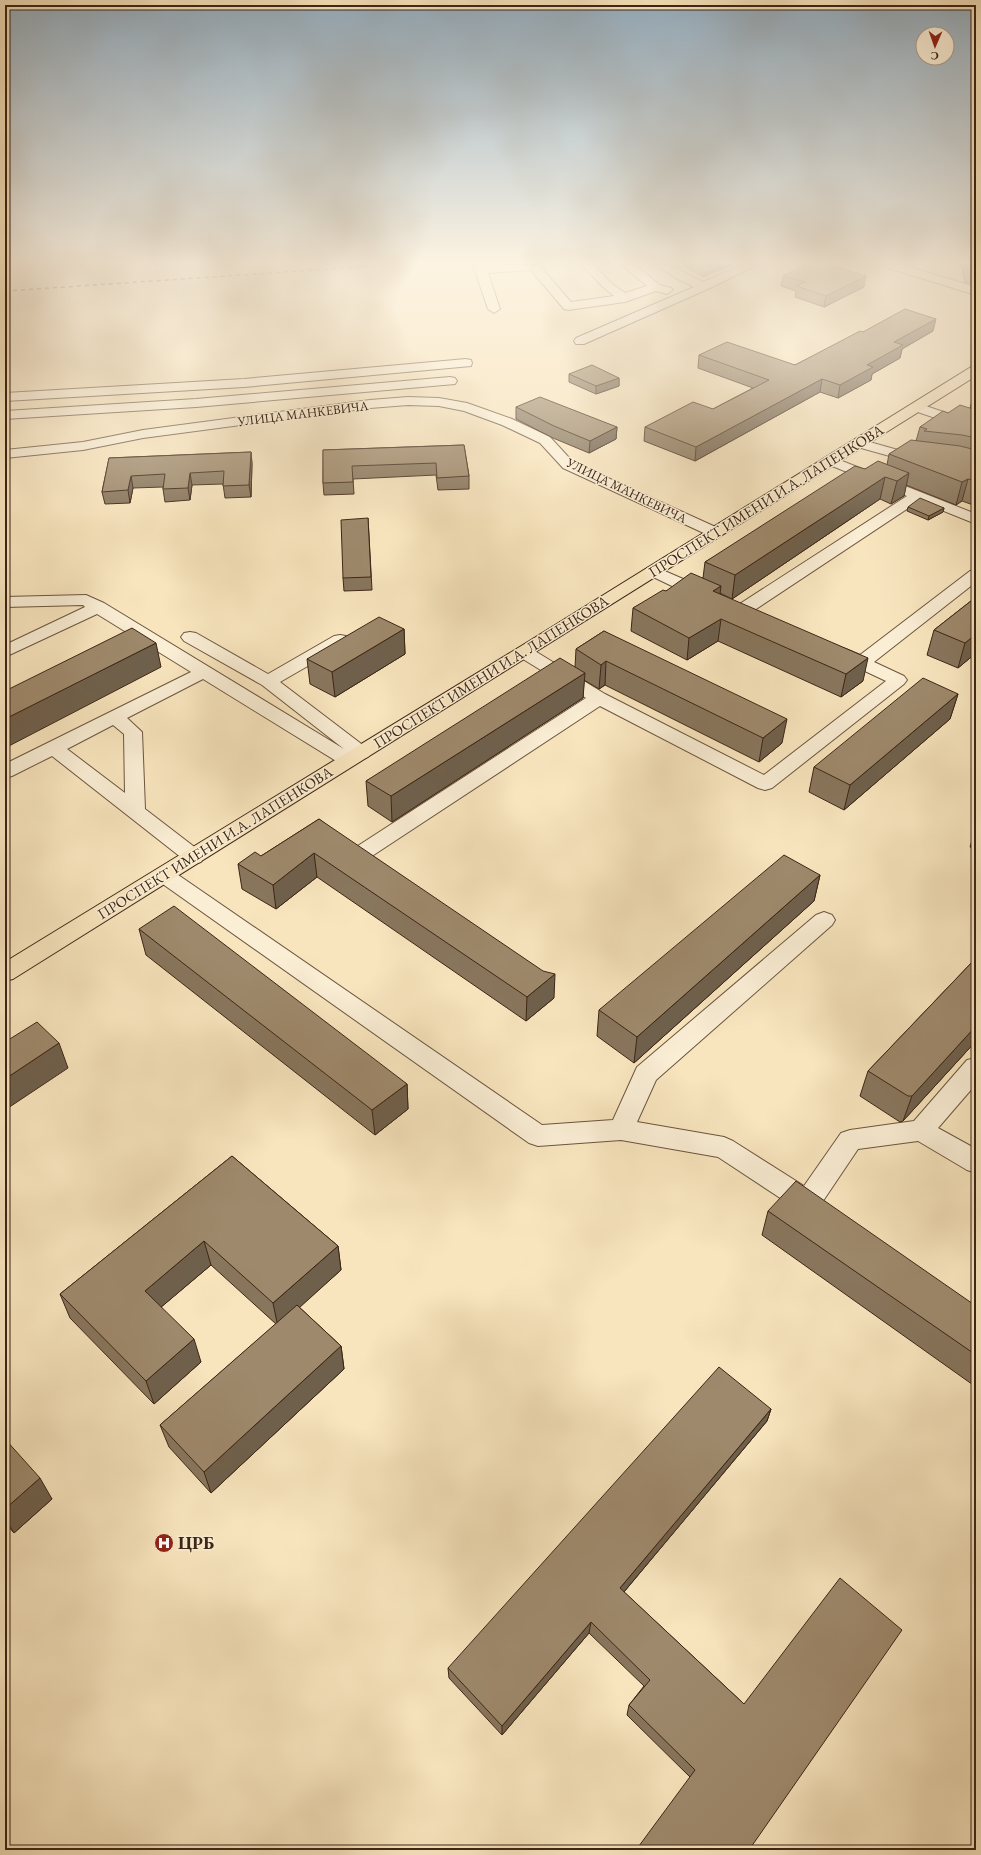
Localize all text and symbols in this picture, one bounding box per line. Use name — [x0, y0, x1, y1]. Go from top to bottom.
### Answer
north arrow — [915, 26, 955, 66]
text: С — [930, 49, 939, 63]
street label: УЛИЦА МАНКЕВИЧА — [236, 397, 370, 430]
street label: ПРОСПЕКТ ИМЕНИ И.А. ЛАПЕНКОВА — [644, 420, 888, 581]
street label: УЛИЦА МАНКЕВИЧА — [563, 453, 691, 527]
street label: ПРОСПЕКТ ИМЕНИ И.А. ЛАПЕНКОВА — [369, 591, 613, 752]
street label: ПРОСПЕКТ ИМЕНИ И.А. ЛАПЕНКОВА — [93, 762, 337, 923]
place label: ЦРБ — [178, 1531, 214, 1554]
hospital icon: ЦРБ — [153, 1532, 175, 1554]

